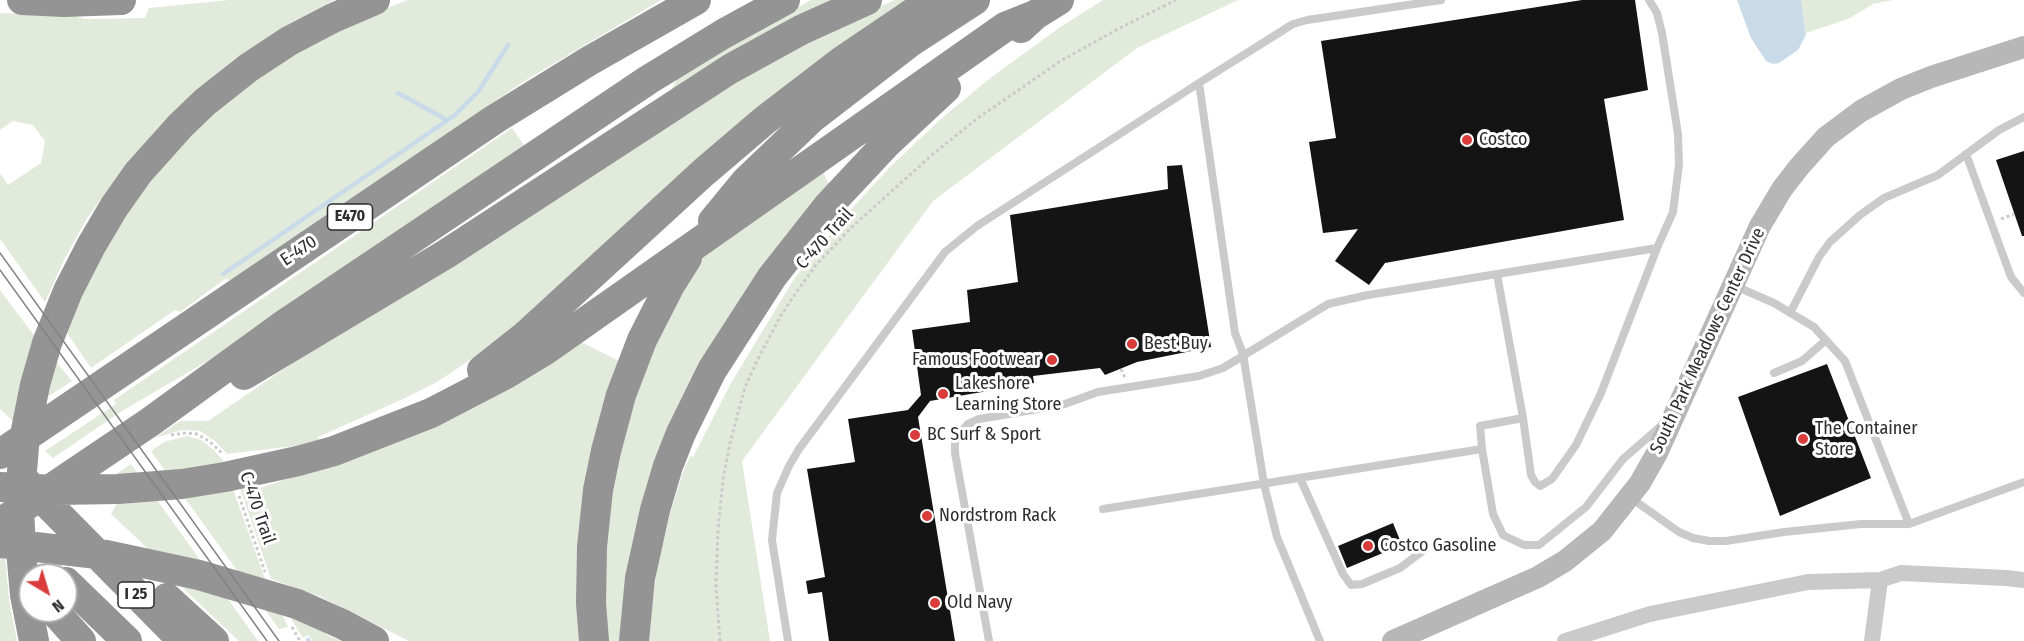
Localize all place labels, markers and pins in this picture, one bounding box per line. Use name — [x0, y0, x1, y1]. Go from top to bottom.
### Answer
place label: Costco — [1479, 129, 1527, 151]
marker: Costco — [1460, 133, 1474, 147]
place label: Best Buy — [1144, 333, 1208, 355]
marker: Best Buy — [1125, 337, 1139, 351]
place label: Famous Footwear — [912, 349, 1040, 371]
marker: Famous Footwear — [1045, 353, 1059, 367]
place label: Lakeshore Learning Store — [955, 373, 1061, 416]
marker: Lakeshore Learning Store — [936, 387, 950, 401]
place label: The Container Store — [1815, 418, 1917, 460]
place label: BC Surf & Sport — [927, 424, 1041, 446]
marker: BC Surf & Sport — [908, 428, 922, 442]
marker: The Container Store — [1796, 432, 1810, 446]
place label: Nordstrom Rack — [939, 505, 1056, 527]
marker: Nordstrom Rack — [920, 509, 934, 523]
place label: Costco Gasoline — [1380, 535, 1496, 557]
marker: Costco Gasoline — [1361, 539, 1375, 553]
place label: Old Navy — [947, 592, 1012, 614]
marker: Old Navy — [928, 596, 942, 610]

